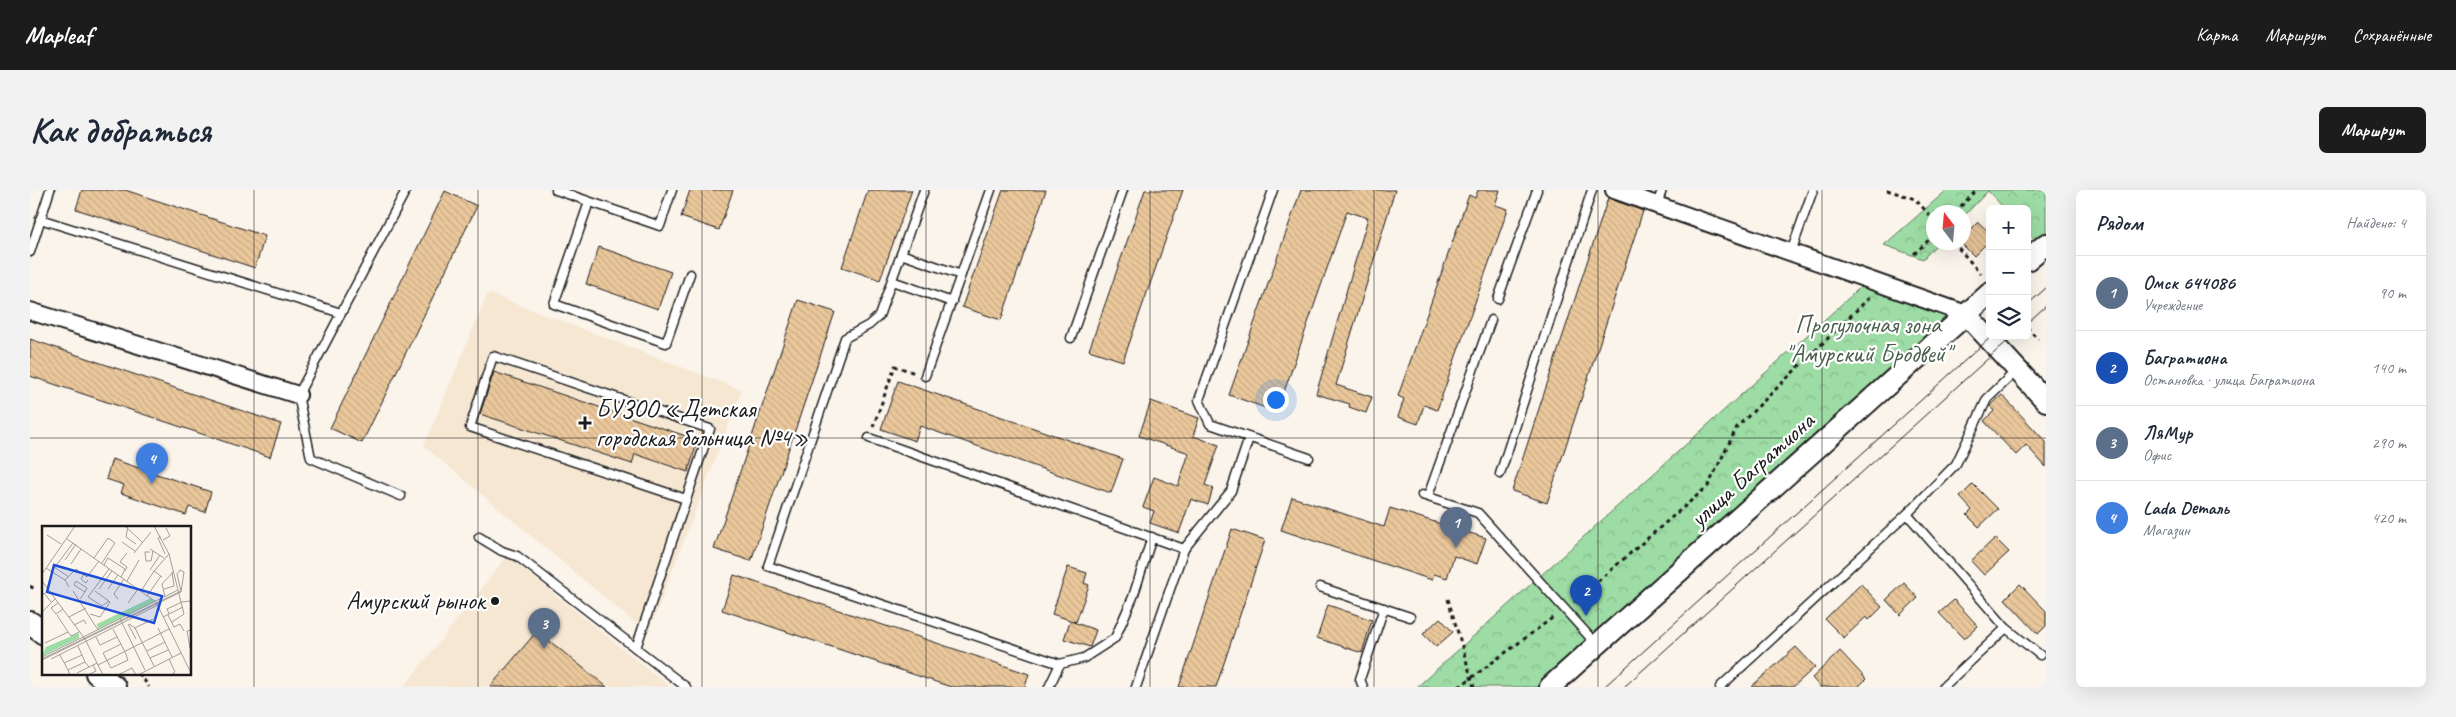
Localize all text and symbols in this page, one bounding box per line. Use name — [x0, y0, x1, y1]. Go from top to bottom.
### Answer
text: Mapleaf — [25, 20, 92, 50]
text: Карта — [2196, 24, 2237, 46]
text: Маршрут — [2265, 24, 2325, 46]
text: Сохранённые — [2353, 24, 2431, 46]
button: Маршрут — [2319, 107, 2426, 153]
text: Как добраться — [30, 108, 211, 153]
north arrow — [1926, 205, 1971, 250]
map controls — [1986, 205, 2031, 340]
button: + — [1986, 205, 2031, 250]
text: Рядом — [2096, 210, 2143, 236]
text: Найдено: 4 — [2346, 213, 2406, 233]
button: − — [1986, 250, 2031, 295]
text: Омск 644086 — [2143, 271, 2235, 295]
text: 1 — [2108, 283, 2116, 303]
text: 90 m — [2379, 283, 2406, 303]
button: layers — [1986, 295, 2031, 340]
text: Учреждение — [2143, 295, 2202, 315]
park label: Прогулочная зона "Амурский Бродвей" — [1785, 309, 1956, 370]
text: Багратиона — [2143, 346, 2227, 370]
text: 2 — [2108, 358, 2116, 378]
text: 140 m — [2372, 358, 2406, 378]
text: Остановка · улица Багратиона — [2143, 370, 2314, 390]
your location — [1263, 387, 1289, 413]
place label: БУЗОО «Детская городская больница №4» — [596, 393, 808, 454]
street label: улица Багратиона — [1681, 404, 1823, 536]
marker: БУЗОО «Детская городская больница №4» — [578, 416, 592, 430]
text: ЛяМур — [2143, 421, 2192, 445]
text: 3 — [2108, 433, 2116, 453]
text: 290 m — [2372, 433, 2406, 453]
pin: 4 — [136, 443, 168, 484]
text: Офис — [2143, 445, 2171, 465]
text: Lada Dеталь — [2143, 496, 2229, 520]
pin: 1 — [1440, 507, 1472, 548]
text: 4 — [2108, 508, 2116, 528]
text: 420 m — [2372, 508, 2406, 528]
text: Магазин — [2143, 520, 2190, 540]
inset map — [42, 526, 191, 674]
pin: 2 — [1570, 575, 1602, 616]
place label: Амурский рынок — [346, 585, 487, 617]
marker: Амурский рынок — [489, 595, 501, 607]
pin: 3 — [528, 608, 560, 649]

